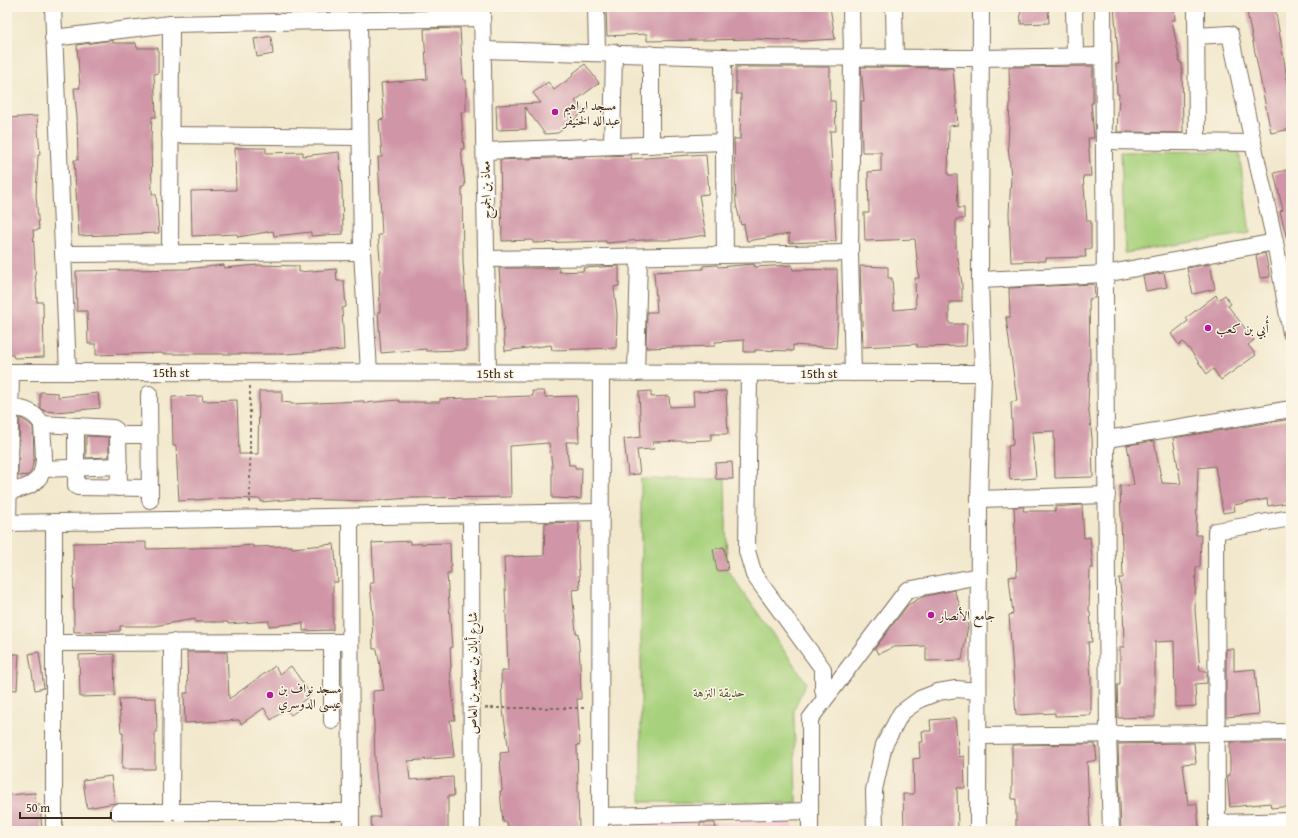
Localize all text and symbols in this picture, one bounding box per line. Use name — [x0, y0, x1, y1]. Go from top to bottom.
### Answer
place label: مسجد ابراهيم عبدالله الخنيفر — [561, 96, 620, 130]
marker: مسجد ابراهيم عبدالله الخنيفر — [550, 107, 560, 117]
street label: معاذ بن الجموح — [475, 161, 498, 219]
place label: أُبي بن كعب — [1216, 315, 1269, 340]
marker: أُبي بن كعب — [1203, 323, 1213, 333]
street label: 15th st — [152, 363, 190, 382]
street label: 15th st — [476, 364, 514, 383]
street label: 15th st — [800, 364, 838, 383]
place label: جامع الأنصار — [937, 606, 995, 628]
marker: جامع الأنصار — [926, 610, 936, 620]
street label: شارع أبان بن سعيد بن العاص — [463, 612, 484, 734]
place label: مسجد نواف بن عيسى الدوسري — [278, 679, 342, 714]
park label: حديقة النزهة — [693, 683, 745, 702]
marker: مسجد نواف بن عيسى الدوسري — [265, 690, 275, 700]
scale bar — [20, 794, 111, 820]
text: 50 m — [26, 799, 50, 816]

